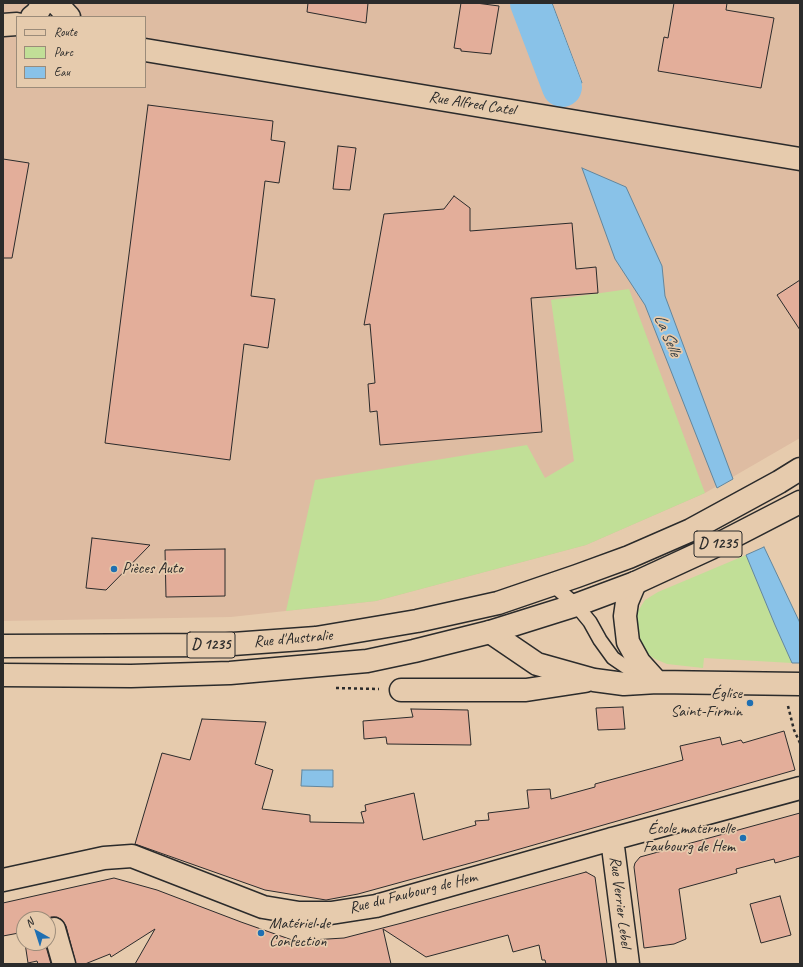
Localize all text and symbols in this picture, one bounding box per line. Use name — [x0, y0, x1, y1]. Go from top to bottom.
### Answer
legend — [16, 16, 146, 88]
text: Route — [54, 24, 77, 40]
text: Parc — [54, 44, 73, 60]
text: Eau — [54, 64, 70, 80]
street label: Rue Alfred Catel — [427, 88, 517, 120]
water label: La Selle — [649, 311, 685, 359]
road number: D 1235 — [694, 531, 742, 557]
place label: Pièces Auto — [122, 559, 183, 579]
marker: Pièces Auto — [109, 564, 119, 574]
street label: Rue d'Australie — [253, 626, 333, 652]
road number: D 1235 — [187, 632, 235, 658]
place label: Église Saint-Firmin — [671, 684, 742, 722]
marker: Église Saint-Firmin — [745, 698, 755, 708]
place label: École maternelle Faubourg de Hem — [643, 819, 735, 857]
marker: École maternelle Faubourg de Hem — [738, 833, 748, 843]
street label: Rue Verrier Lebel — [605, 855, 635, 949]
street label: Rue du Faubourg de Hem — [347, 868, 479, 918]
north arrow — [16, 911, 56, 951]
place label: Matériel de Confection — [269, 914, 330, 952]
text: N — [22, 915, 36, 930]
marker: Matériel de Confection — [256, 928, 266, 938]

